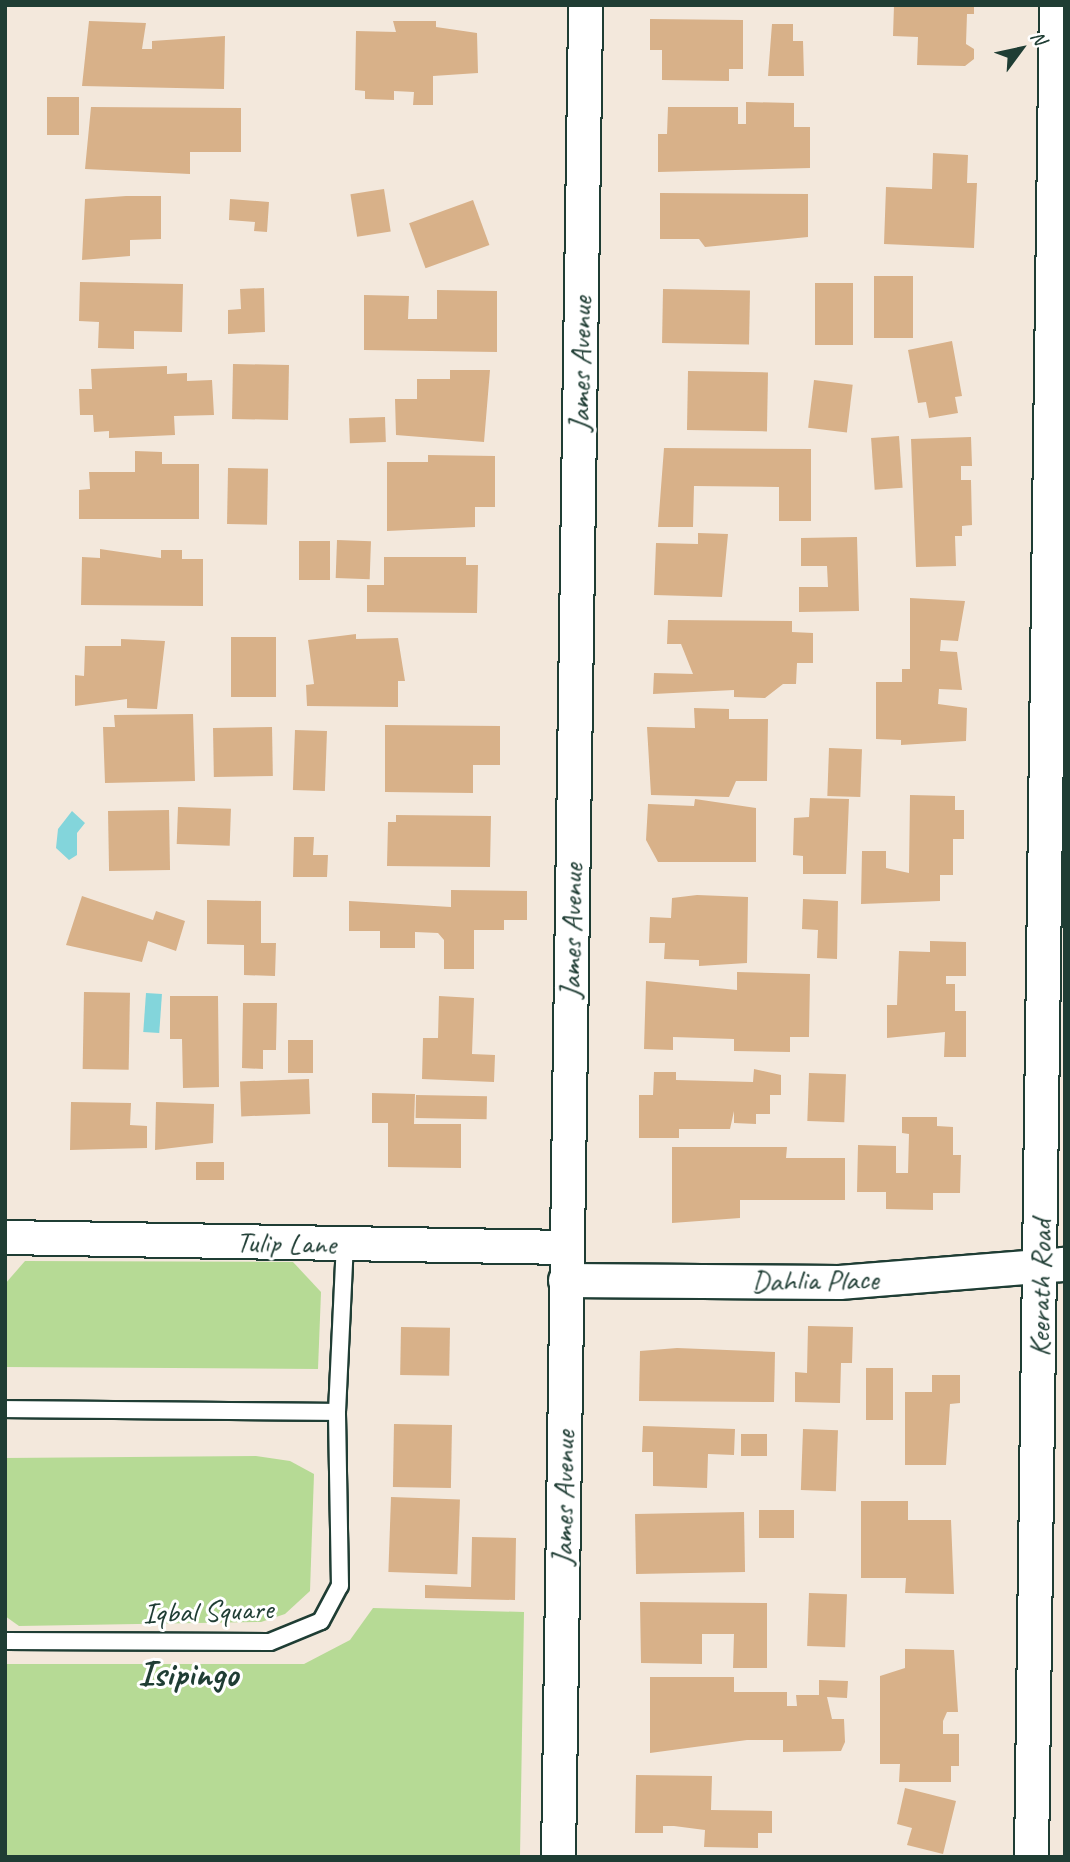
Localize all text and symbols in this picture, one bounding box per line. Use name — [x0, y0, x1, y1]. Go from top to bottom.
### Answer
north arrow — [986, 14, 1056, 84]
text: N — [1025, 26, 1052, 49]
street label: James Avenue — [561, 296, 599, 432]
street label: James Avenue — [552, 863, 590, 999]
street label: Keerath Road — [1021, 1219, 1059, 1357]
street label: Tulip Lane — [235, 1224, 337, 1262]
street label: Dahlia Place — [751, 1261, 879, 1299]
street label: James Avenue — [544, 1430, 582, 1566]
street label: Iqbal Square — [142, 1591, 274, 1631]
district label: Isipingo — [138, 1651, 238, 1695]

